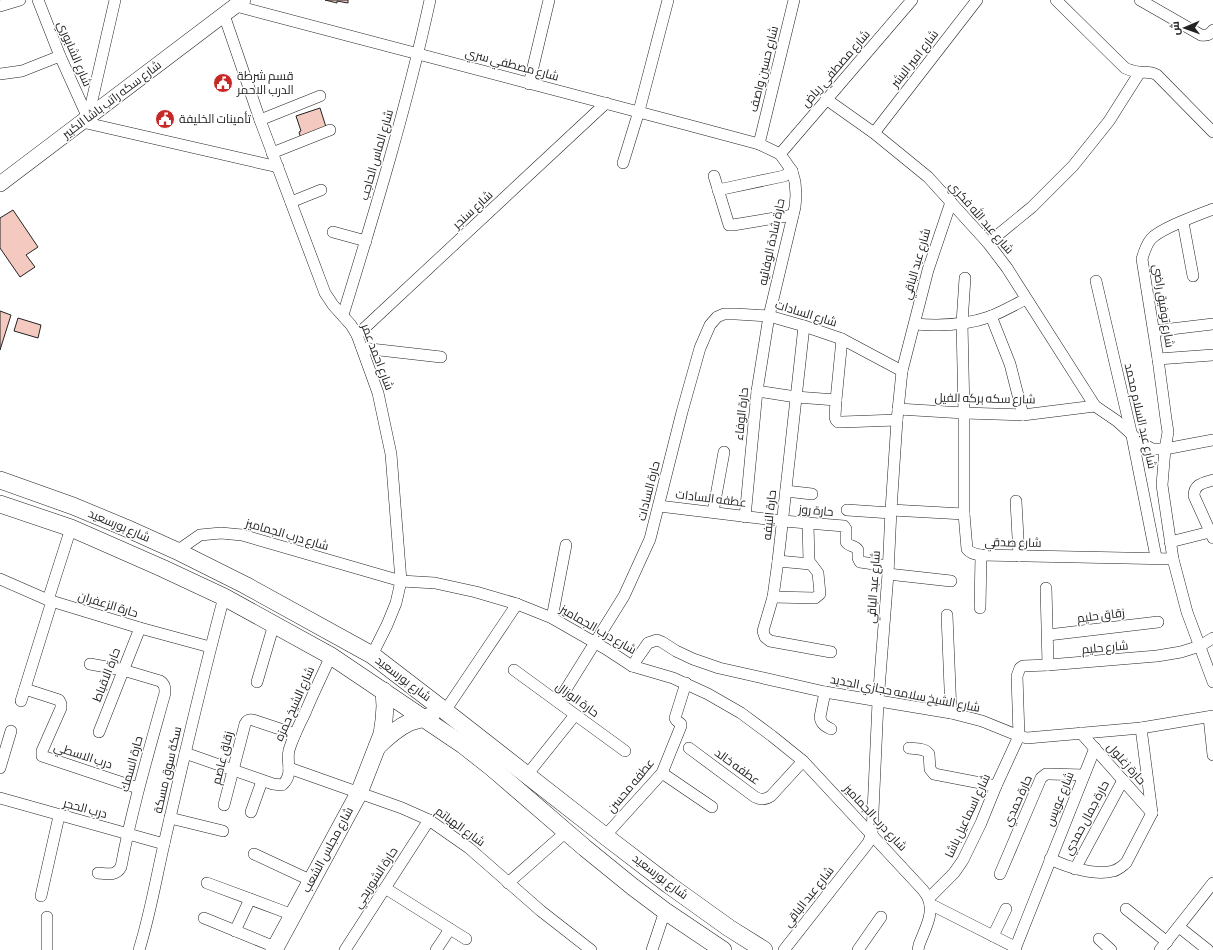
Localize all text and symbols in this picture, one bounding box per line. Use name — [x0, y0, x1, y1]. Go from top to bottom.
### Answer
north arrow — [1165, 8, 1205, 48]
street label: شارع الشابوري — [52, 19, 95, 90]
text: ش — [1169, 21, 1182, 36]
street label: شارع حسين واصف — [746, 24, 782, 114]
street label: شارع مصطفي رياض — [798, 27, 875, 112]
street label: شارع امير البشر — [887, 27, 942, 92]
street label: شارع مصطفي سري — [463, 45, 561, 87]
street label: شارع سكه راتب باشا الكبير — [59, 58, 165, 143]
place label: قسم شرطة الدرب الاحمر — [236, 69, 294, 98]
public building icon: قسم شرطة الدرب الاحمر — [212, 72, 234, 94]
public building icon: تأمينات الخليفة — [154, 108, 176, 130]
street label: شارع الماس الحاجب — [357, 108, 397, 202]
place label: تأمينات الخليفة — [179, 111, 252, 127]
street label: شارع عبد الله فكري — [944, 178, 1017, 259]
street label: شارع سنجر — [449, 188, 496, 233]
street label: حارة شادة الوفائيه — [755, 197, 789, 287]
street label: شارع عبد الباقي — [900, 227, 936, 302]
street label: شارع توفيق راضي — [1147, 263, 1177, 349]
street label: شارع السادات — [773, 297, 839, 331]
street label: شارع احمد عمر — [357, 321, 397, 393]
street label: شارع عبد السلام محمد — [1121, 362, 1159, 470]
street label: حارة الوفاء — [732, 387, 752, 441]
street label: شارع سكه بركه الفيل — [934, 391, 1036, 407]
street label: حارة السادات — [634, 460, 664, 522]
street label: عطفه السادات — [675, 487, 747, 511]
street label: حارة النيفه — [760, 489, 780, 541]
street label: حارة روز — [797, 502, 834, 520]
street label: شارع بورسعيد — [86, 506, 152, 546]
street label: شارع درب الجماميز — [243, 516, 330, 554]
street label: شارع صدقي — [984, 535, 1042, 553]
street label: شارع عبد الباقي — [864, 550, 886, 624]
street label: حارة الزعفران — [76, 589, 140, 621]
street label: شارع درب الجماميز — [556, 602, 639, 658]
street label: زقاق حليم — [1076, 606, 1126, 626]
street label: شارع حليم — [1081, 638, 1129, 658]
street label: حارة الاقباط — [90, 646, 124, 704]
street label: شارع بورسعيد — [372, 653, 434, 705]
street label: شارع الشيخ حمزه — [272, 664, 318, 744]
street label: شارع الشيخ سلامه حجازي الجديد — [828, 672, 981, 718]
street label: حارة الوزال — [552, 679, 602, 721]
street label: سكة سوق مسكة — [151, 725, 185, 815]
street label: زقاق عاصم — [209, 730, 237, 786]
street label: حارة السمك — [117, 735, 147, 793]
street label: درب الاسطي — [51, 739, 114, 774]
street label: حارة زغلول — [1103, 740, 1149, 788]
street label: عطفه خالد — [711, 745, 763, 789]
street label: عطفه محسن — [604, 756, 658, 816]
street label: شارع عويس — [1042, 770, 1078, 828]
street label: شارع اسماعيل باشا — [942, 771, 994, 860]
street label: حارة حمدي — [1000, 773, 1038, 830]
street label: حارة جمال حمدي — [1061, 778, 1115, 859]
street label: شارع درب الجماميز — [840, 781, 910, 855]
street label: درب الحجر — [60, 796, 109, 822]
street label: شارع الهياتم — [432, 804, 488, 850]
street label: شارع مجلس الشعب — [299, 805, 357, 895]
street label: حارة الشوربجي — [351, 844, 403, 913]
street label: شارع بورسعيد — [629, 851, 691, 903]
street label: شارع عبد الباقي — [781, 863, 839, 932]

